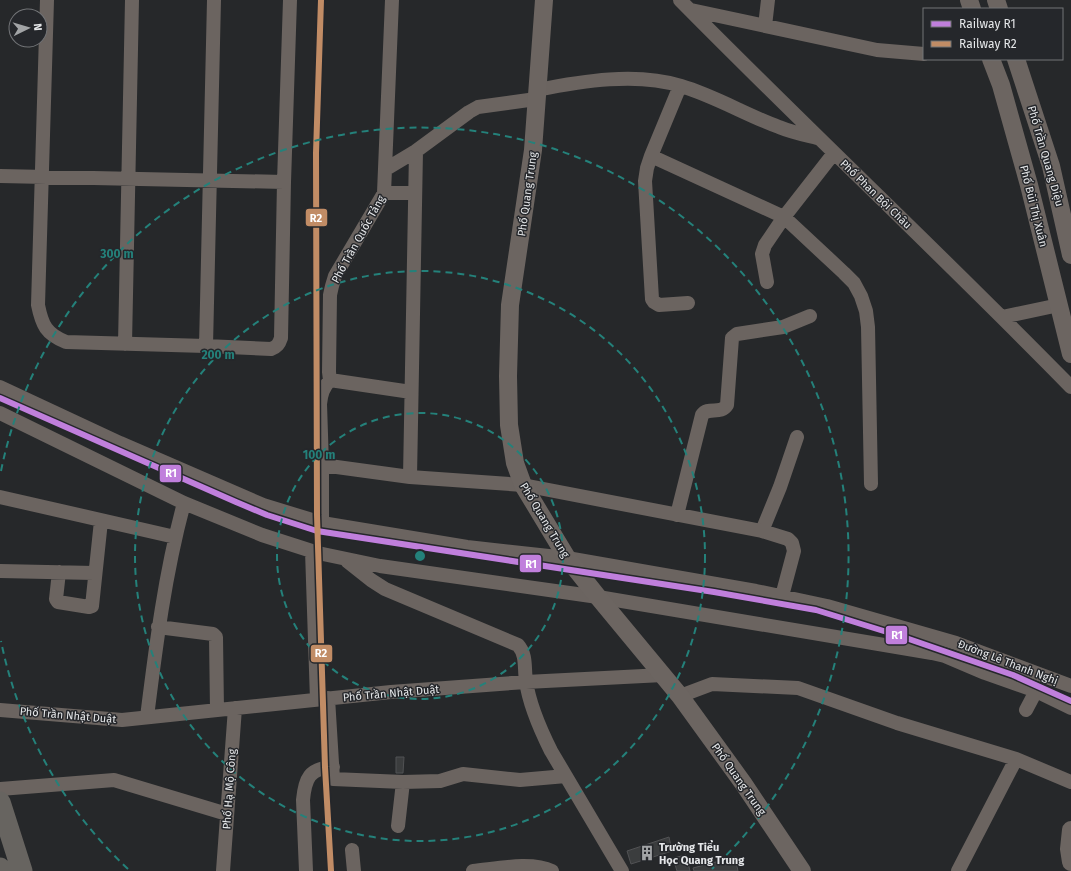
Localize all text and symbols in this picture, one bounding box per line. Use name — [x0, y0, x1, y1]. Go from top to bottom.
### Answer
north arrow — [8, 8, 48, 48]
legend — [923, 8, 1063, 60]
text: Railway R1 — [959, 17, 1016, 31]
text: N — [31, 23, 44, 31]
text: Railway R2 — [959, 37, 1017, 51]
street label: Phố Trần Quang Diệu — [1025, 104, 1066, 208]
street label: Phố Quang Trung — [515, 151, 540, 237]
street label: Phố Phan Bội Châu — [837, 157, 914, 232]
street label: Phố Bùi Thị Xuân — [1017, 164, 1050, 248]
street label: Phố Trần Quốc Tảng — [329, 193, 388, 285]
line badge: R2 — [305, 208, 328, 227]
text: R2 — [310, 212, 323, 225]
text: 300 m — [99, 247, 134, 261]
text: 200 m — [201, 348, 235, 362]
text: 100 m — [303, 448, 335, 462]
line badge: R1 — [159, 464, 182, 483]
text: R1 — [165, 467, 177, 480]
street label: Phố Quang Trung — [517, 480, 572, 560]
centre of rings — [413, 549, 427, 563]
line badge: R1 — [519, 554, 542, 573]
text: R1 — [525, 558, 537, 571]
line badge: R1 — [885, 625, 908, 645]
text: R1 — [891, 629, 903, 642]
street label: Đường Lê Thanh Nghị — [956, 637, 1060, 688]
line badge: R2 — [310, 644, 333, 663]
text: R2 — [315, 647, 328, 660]
street label: Phố Trần Nhật Duật — [342, 683, 440, 704]
street label: Phố Trần Nhật Duật — [19, 705, 117, 726]
street label: Phố Quang Trung — [709, 741, 769, 818]
street label: Phố Hạ Mộ Công — [220, 748, 239, 830]
place label: Trường Tiểu Học Quang Trung — [659, 840, 745, 867]
building icon: Trường Tiểu Học Quang Trung — [638, 844, 656, 862]

